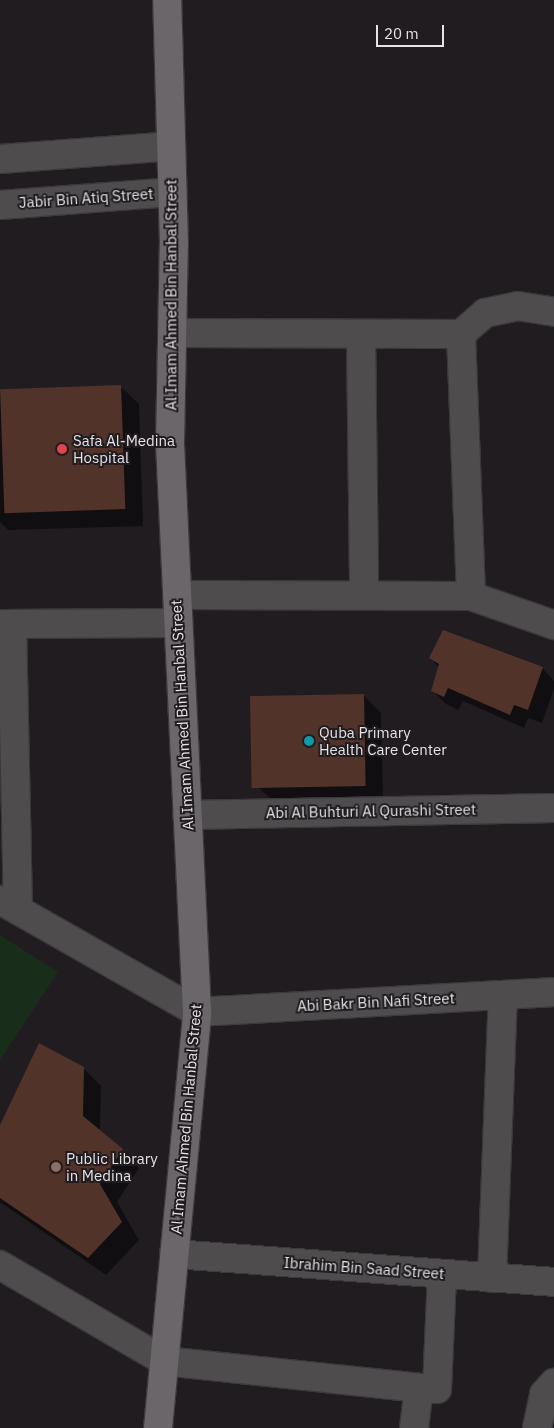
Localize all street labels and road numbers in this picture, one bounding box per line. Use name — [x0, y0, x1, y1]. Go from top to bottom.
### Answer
street label: Al Imam Ahmed Bin Hanbal Street — [162, 180, 180, 410]
street label: Jabir Bin Atiq Street — [18, 184, 154, 212]
street label: Al Imam Ahmed Bin Hanbal Street — [167, 599, 197, 831]
street label: Abi Al Buhturi Al Qurashi Street — [266, 800, 476, 822]
street label: Abi Bakr Bin Nafi Street — [297, 989, 455, 1015]
street label: Al Imam Ahmed Bin Hanbal Street — [167, 1003, 205, 1235]
street label: Ibrahim Bin Saad Street — [283, 1253, 445, 1283]

